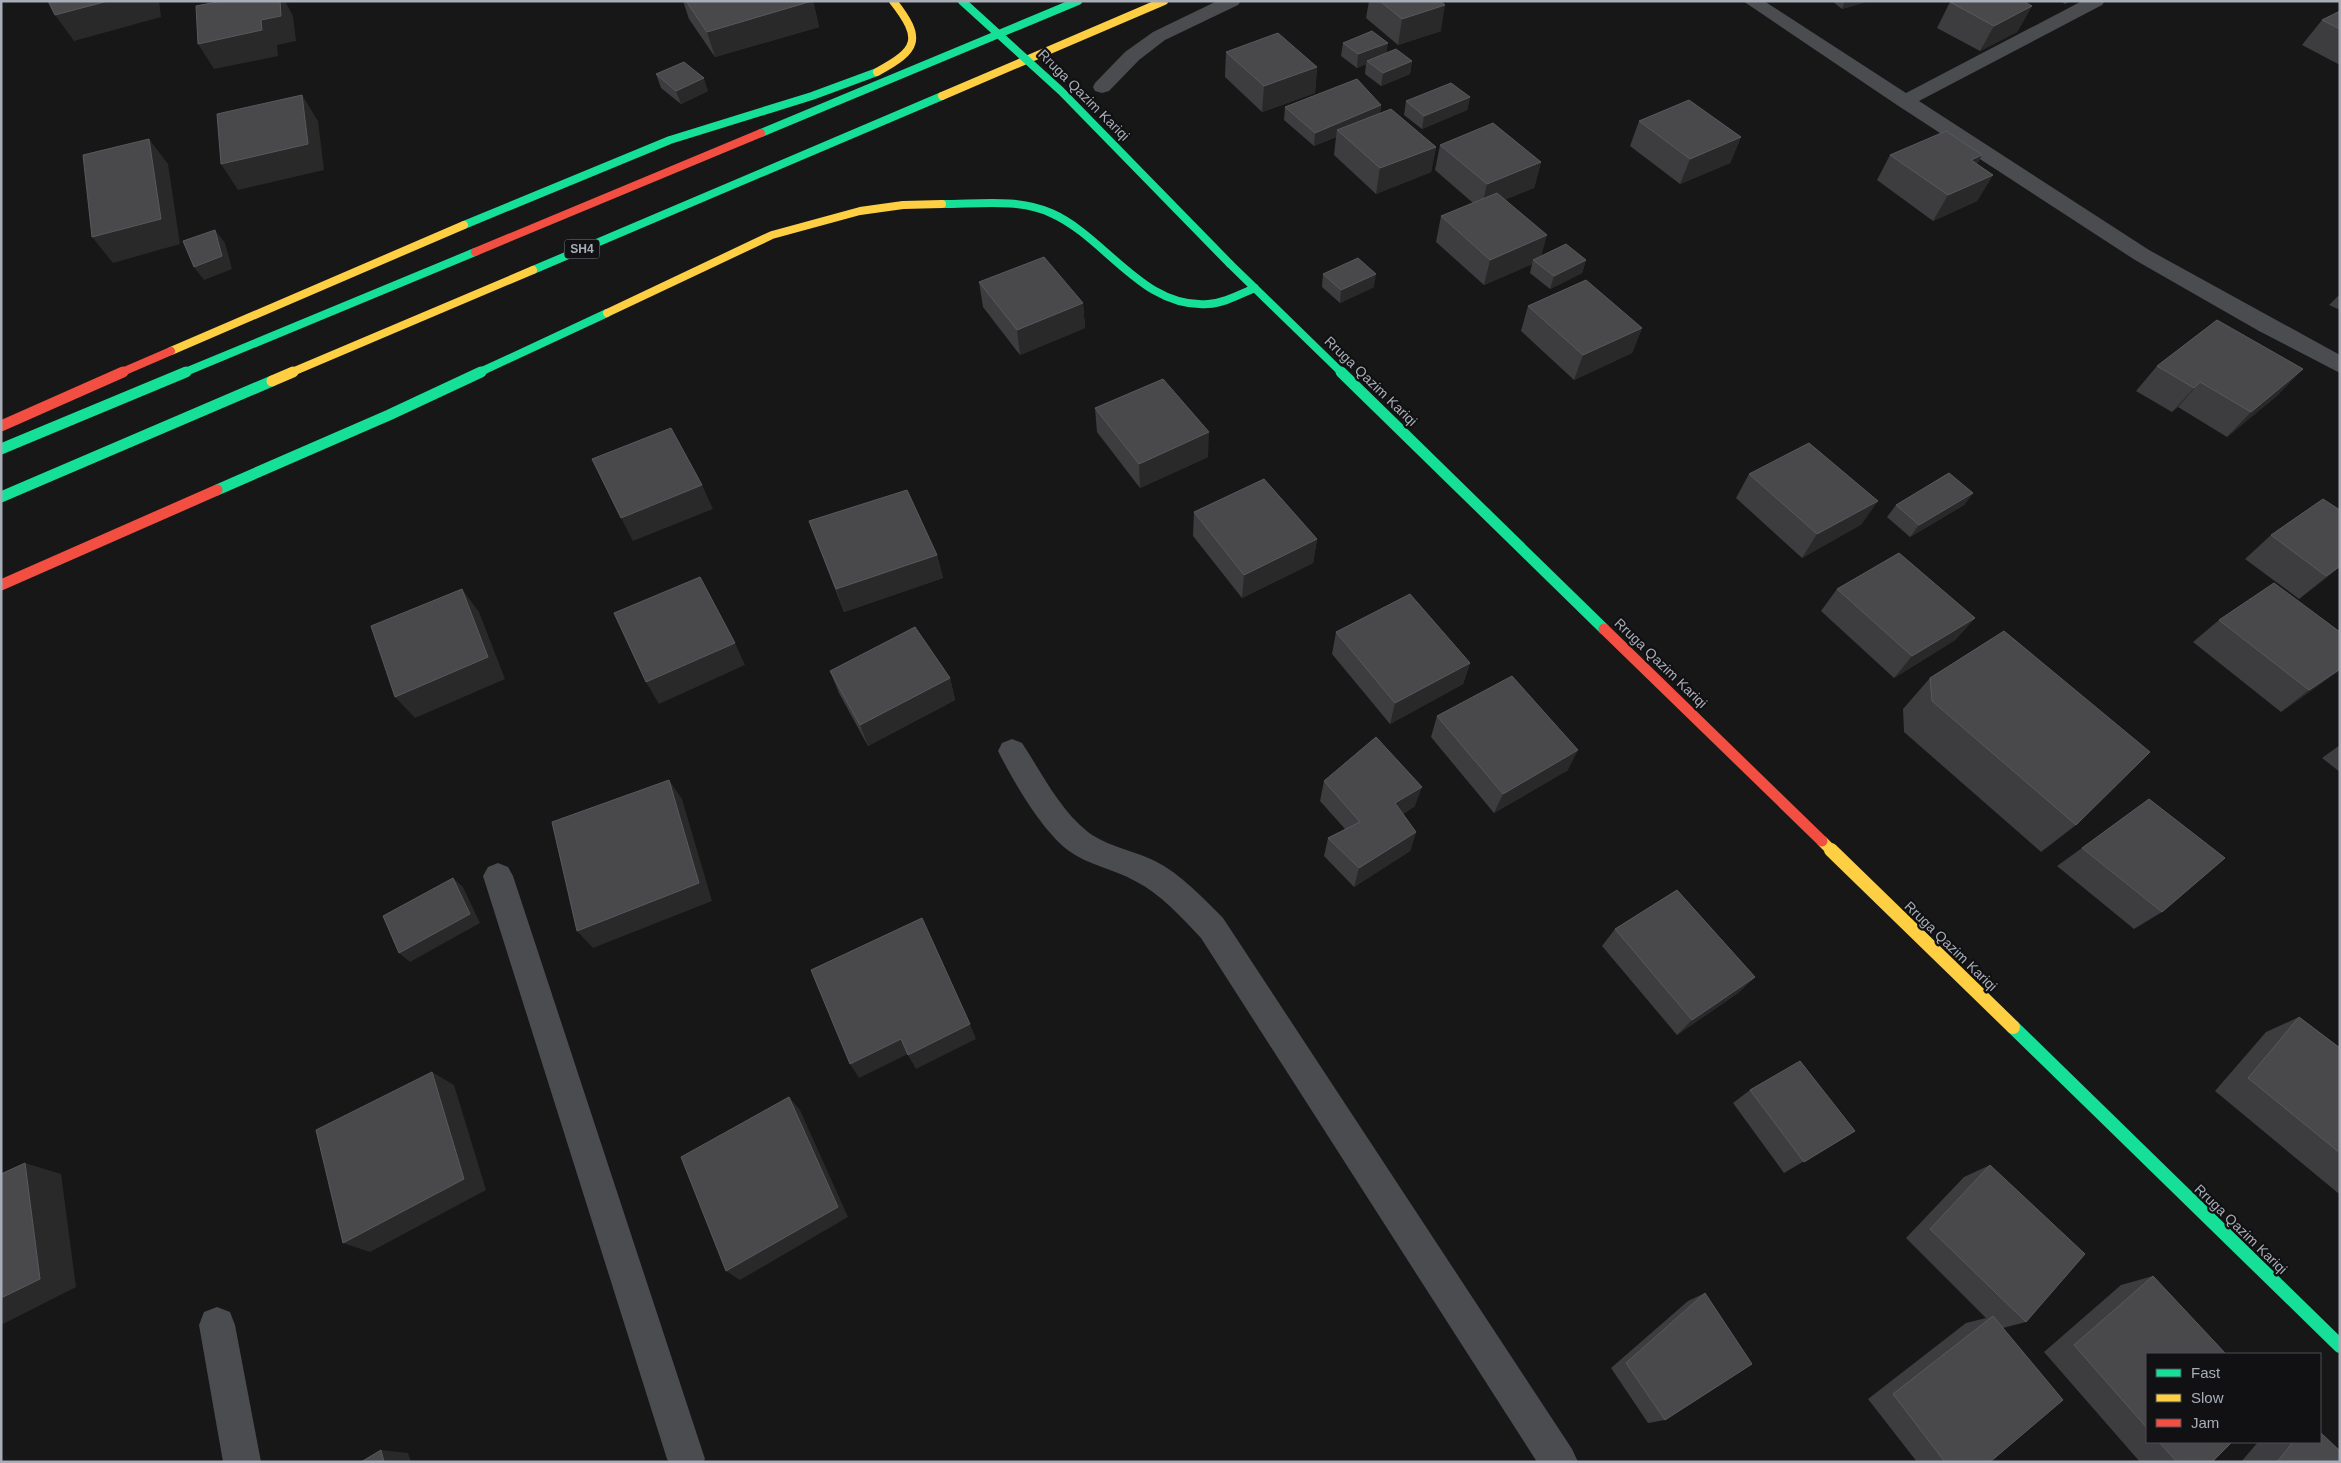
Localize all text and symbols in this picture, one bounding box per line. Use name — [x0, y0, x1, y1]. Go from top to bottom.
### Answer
street label: Rruga Qazim Kariqi — [1035, 46, 1133, 144]
road number: SH4 — [564, 240, 600, 258]
street label: Rruga Qazim Kariqi — [1322, 333, 1420, 429]
street label: Rruga Qazim Kariqi — [1612, 615, 1710, 711]
street label: Rruga Qazim Kariqi — [1902, 898, 2000, 994]
street label: Rruga Qazim Kariqi — [2192, 1181, 2290, 1277]
legend — [2146, 1353, 2321, 1443]
text: Fast — [2191, 1364, 2221, 1381]
text: Slow — [2191, 1389, 2224, 1406]
text: Jam — [2191, 1414, 2219, 1431]

